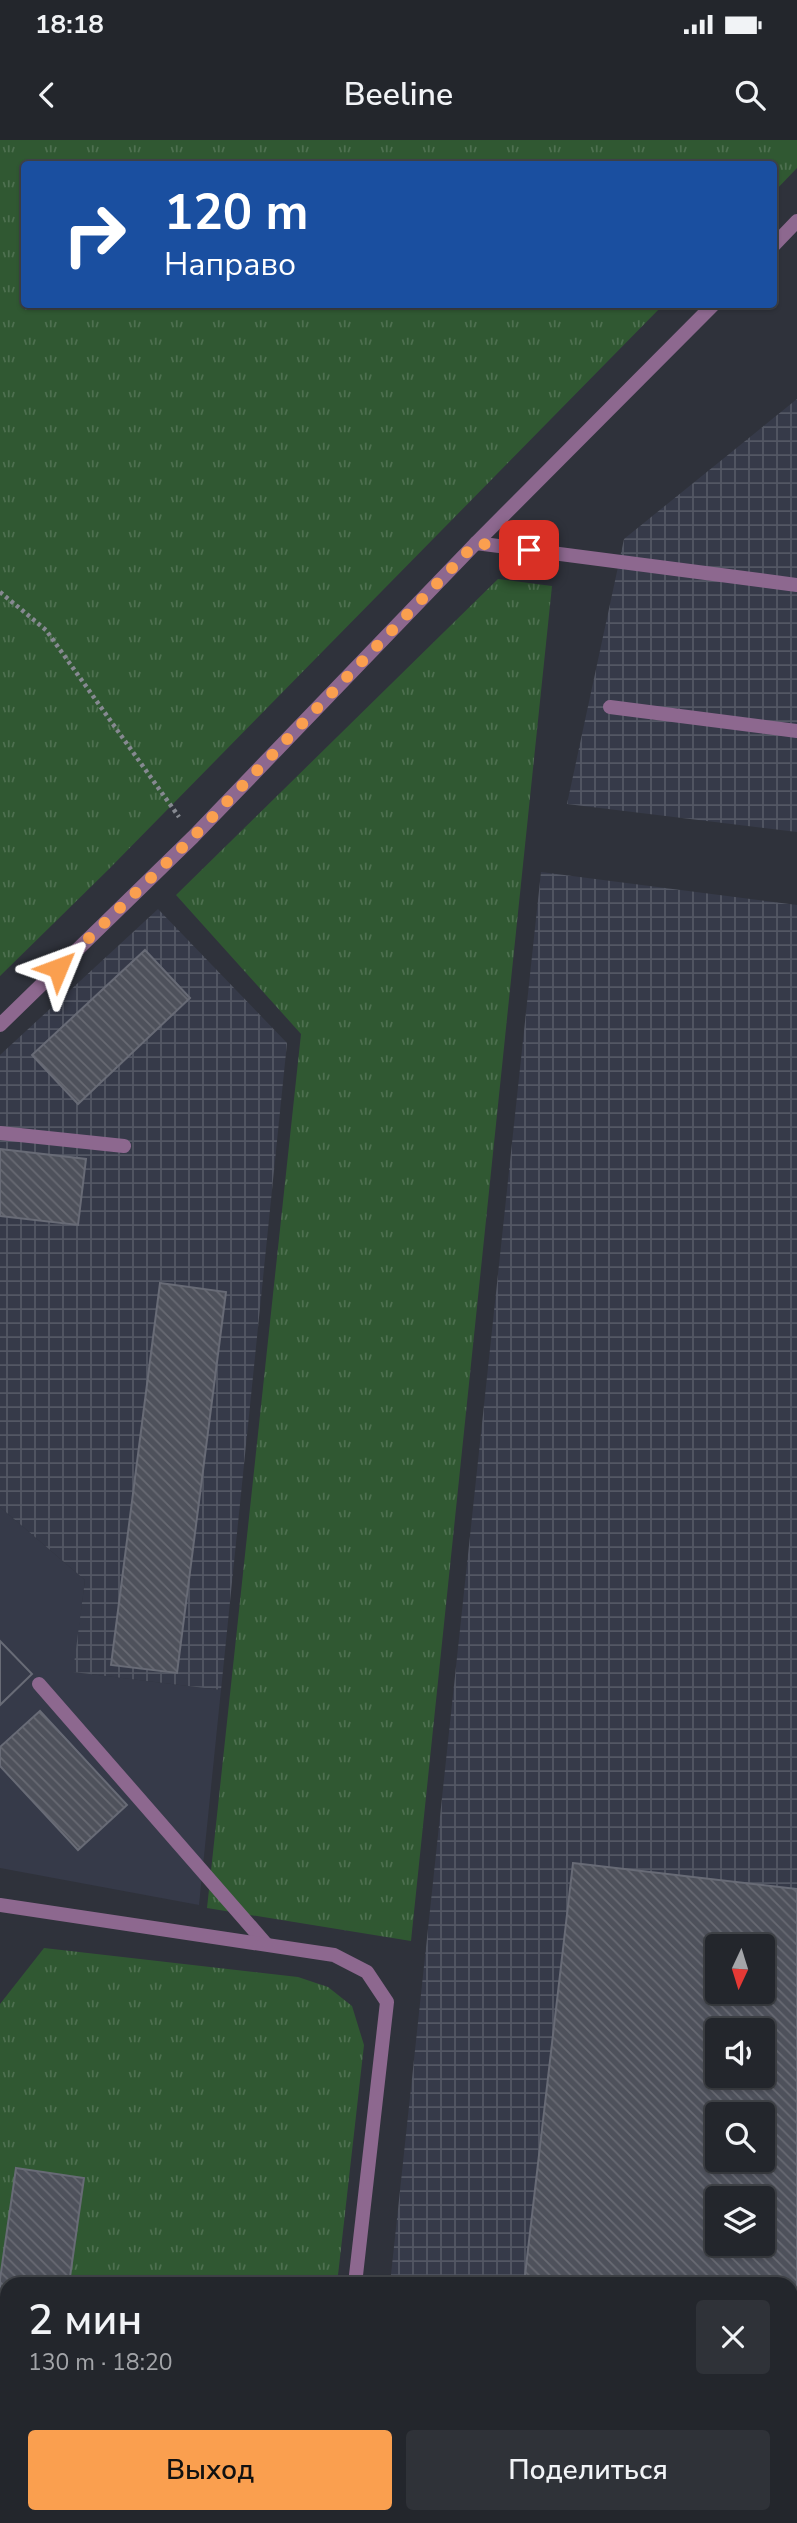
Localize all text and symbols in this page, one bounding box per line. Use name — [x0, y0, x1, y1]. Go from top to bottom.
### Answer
text: 18:18 — [35, 7, 104, 42]
text: Beeline — [344, 73, 453, 116]
icon: back — [28, 76, 66, 114]
icon: search — [731, 76, 769, 114]
text: 120 m — [164, 179, 308, 246]
icon: right — [49, 189, 140, 280]
text: Направо — [164, 243, 296, 286]
pin — [499, 520, 559, 580]
icon: arrive — [510, 531, 548, 569]
position arrow — [21, 931, 95, 1005]
north arrow — [705, 1934, 775, 2004]
map controls — [705, 1934, 775, 2256]
button: sound — [705, 2018, 775, 2088]
button: search — [705, 2102, 775, 2172]
button: layers — [705, 2186, 775, 2256]
text: 2 мин — [28, 2292, 142, 2349]
button: close — [696, 2300, 770, 2374]
text: 130 m · 18:20 — [28, 2347, 173, 2378]
button: Выход — [28, 2430, 392, 2510]
button: Поделиться — [406, 2430, 770, 2510]

